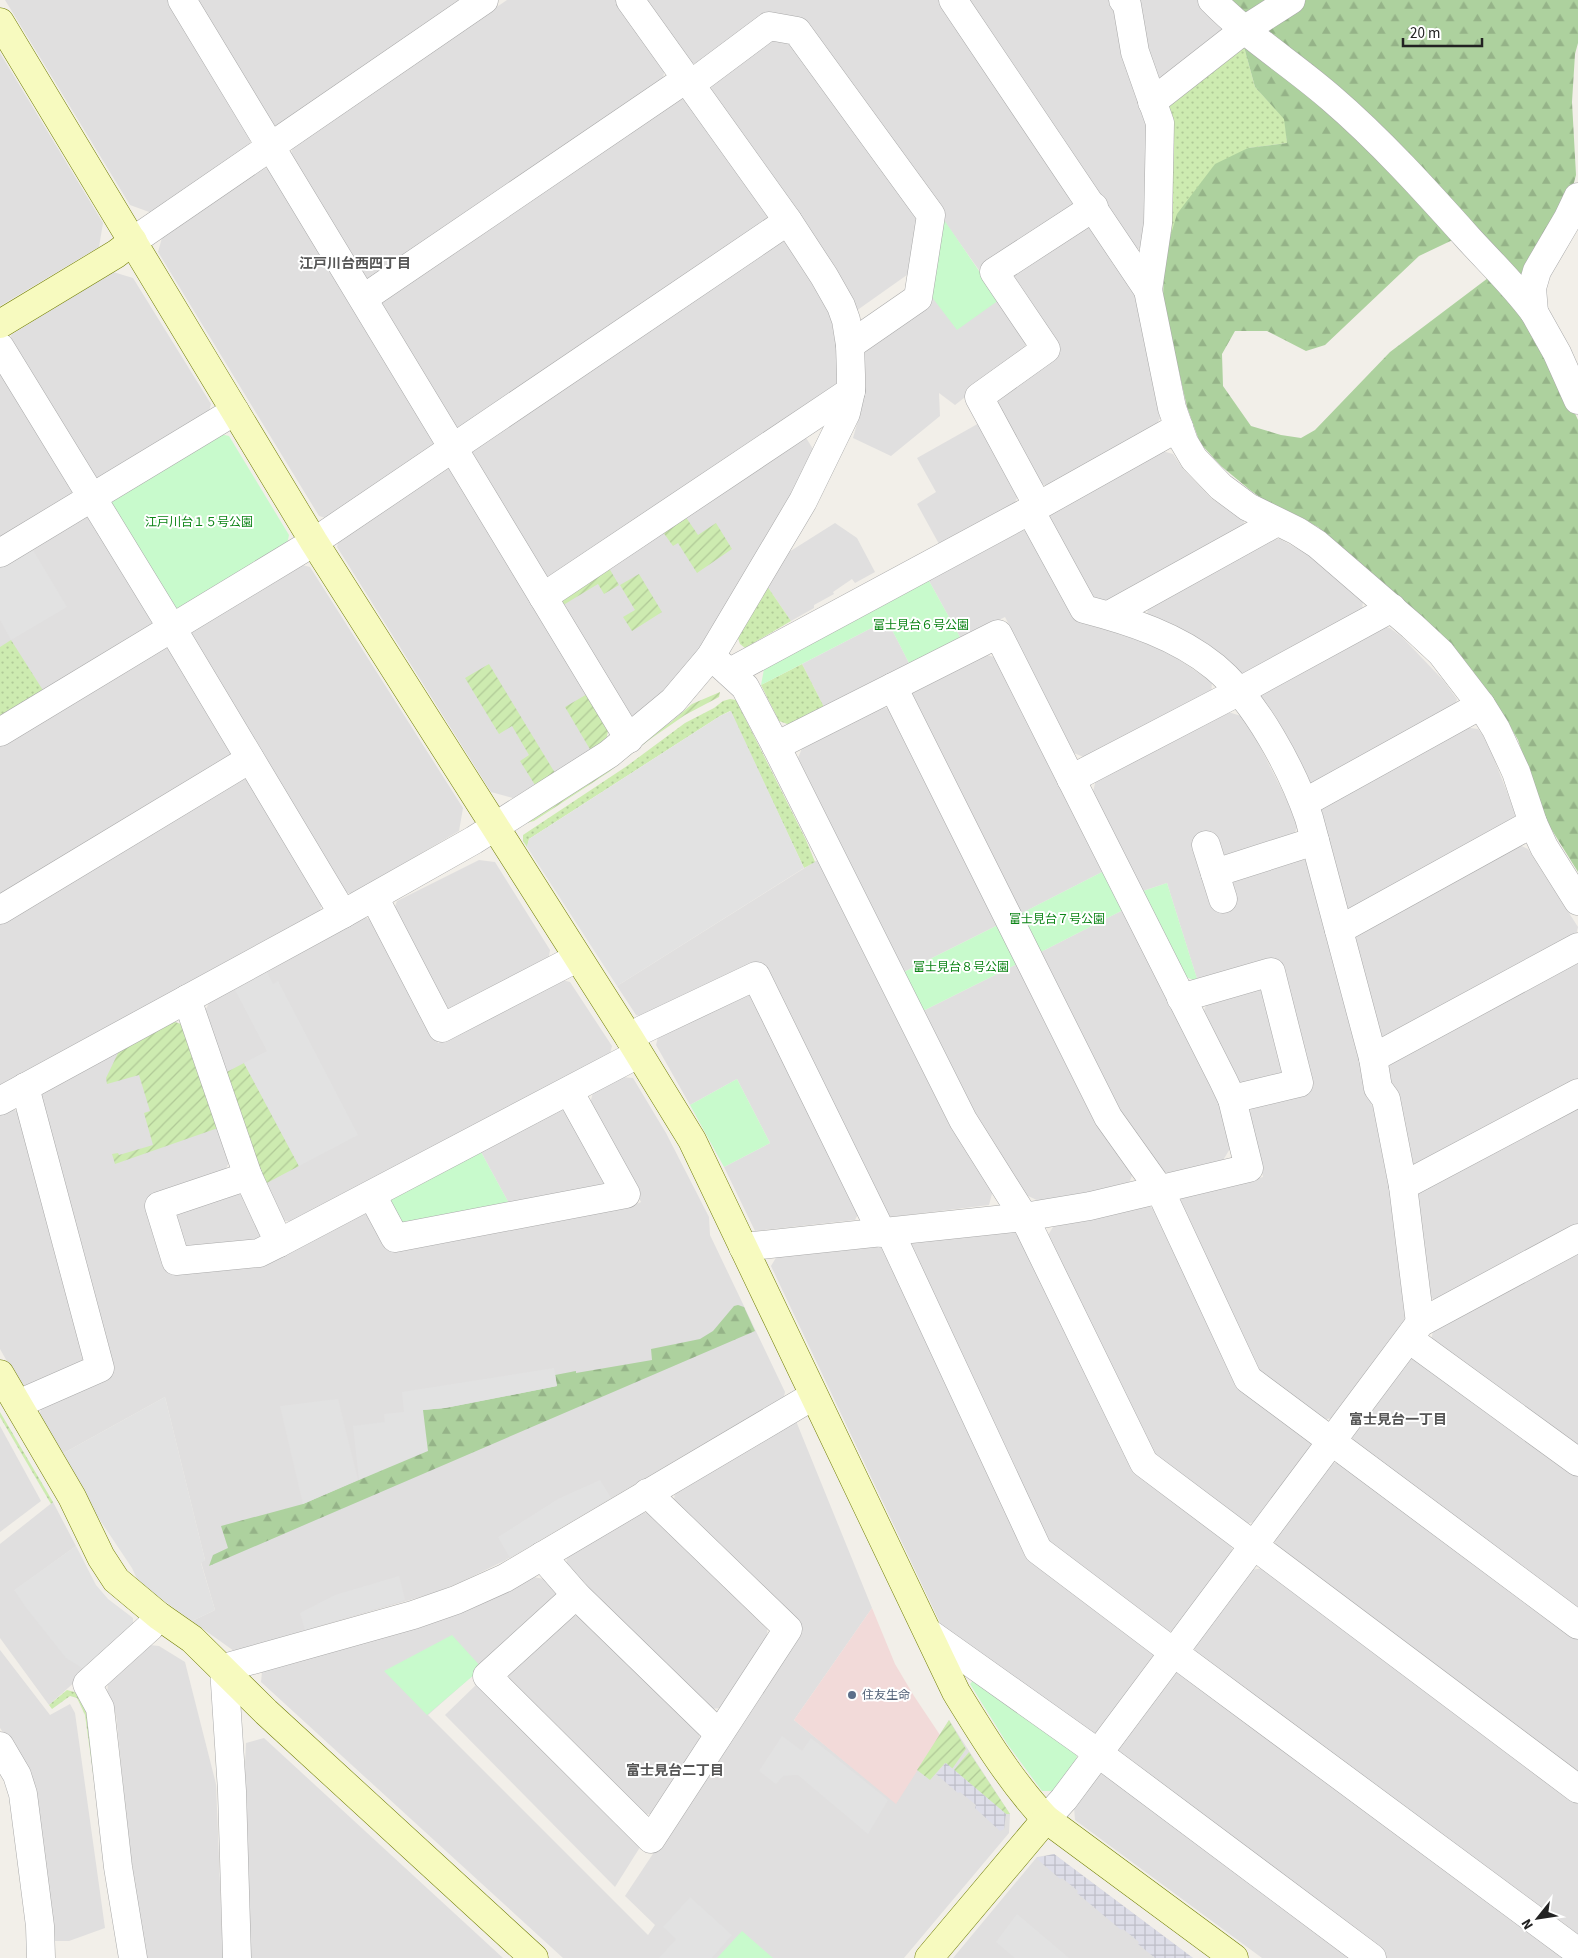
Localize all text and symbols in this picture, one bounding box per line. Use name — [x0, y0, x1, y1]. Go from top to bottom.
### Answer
scale bar — [1403, 15, 1482, 47]
text: 20 m — [1410, 23, 1440, 44]
district label: 江戸川台西四丁目 — [299, 254, 411, 274]
park label: 江戸川台１５号公園 — [145, 514, 253, 531]
park label: 富士見台６号公園 — [873, 617, 969, 634]
park label: 富士見台７号公園 — [1009, 911, 1105, 928]
park label: 富士見台８号公園 — [913, 959, 1009, 976]
district label: 富士見台一丁目 — [1349, 1410, 1447, 1430]
place label: 住友生命 — [862, 1687, 910, 1704]
marker: 住友生命 — [846, 1689, 858, 1701]
district label: 富士見台二丁目 — [626, 1761, 724, 1781]
north arrow — [1513, 1893, 1563, 1943]
text: N — [1517, 1915, 1539, 1933]

